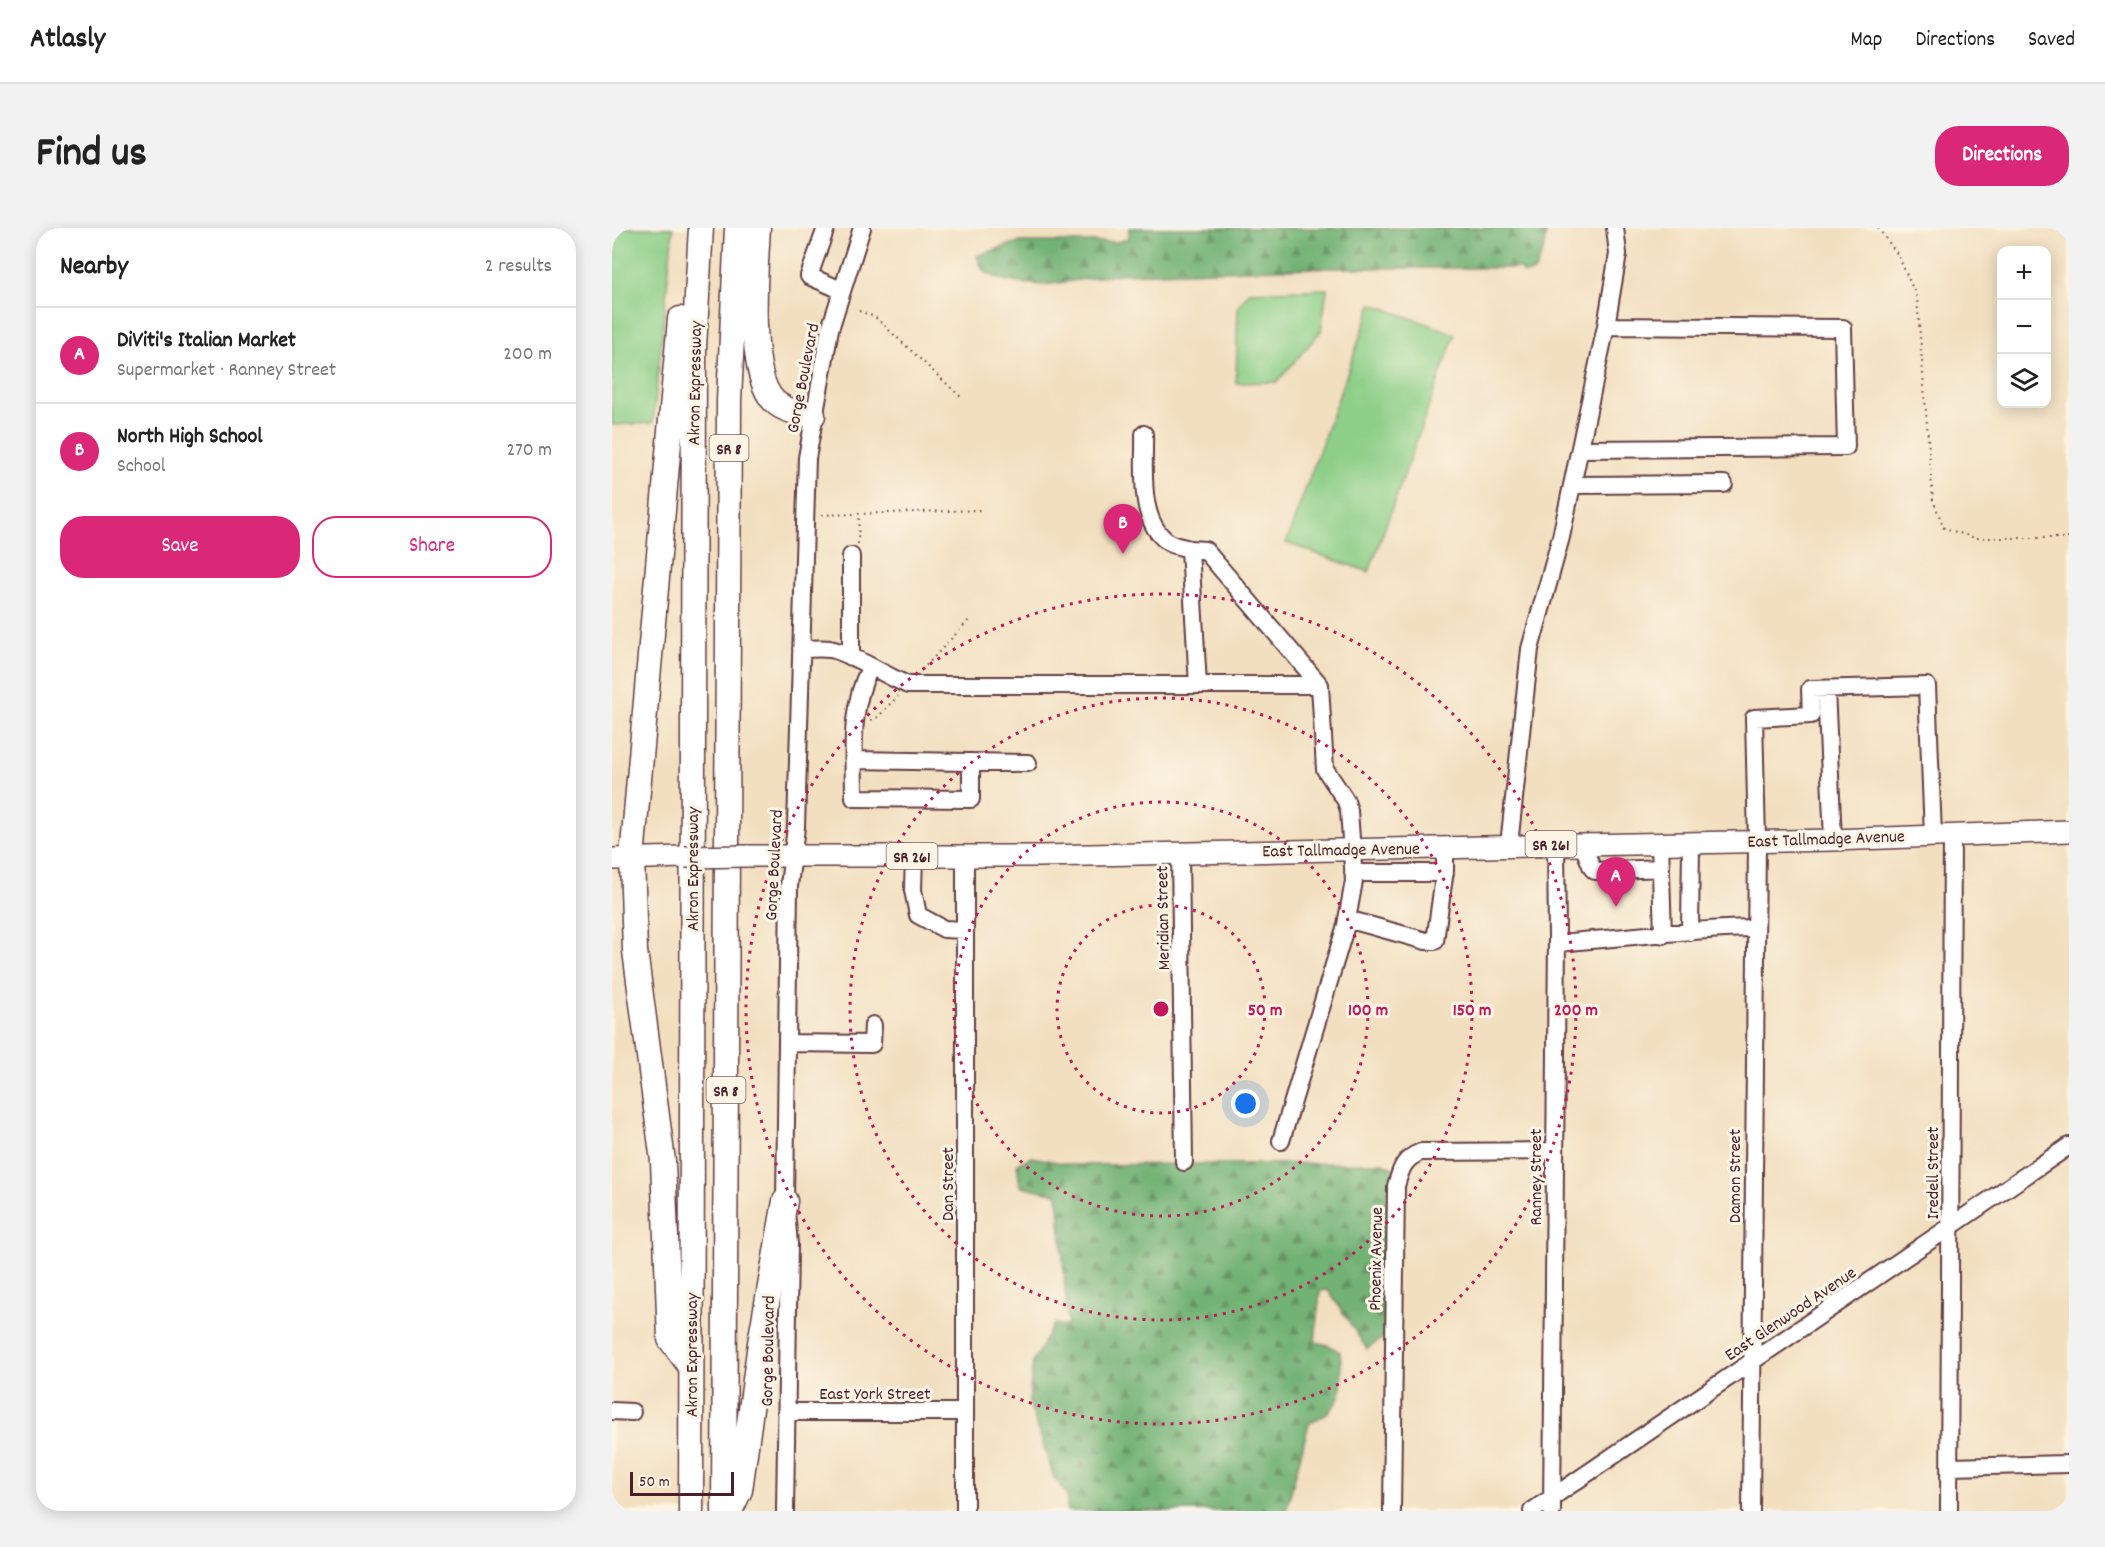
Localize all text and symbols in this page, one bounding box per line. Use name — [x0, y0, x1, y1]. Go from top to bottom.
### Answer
text: Atlasly — [30, 21, 105, 61]
text: Map — [1851, 26, 1882, 56]
text: Directions — [1915, 26, 1995, 56]
text: Saved — [2028, 26, 2075, 56]
text: Find us — [36, 126, 147, 186]
button: Directions — [1935, 126, 2069, 186]
map controls — [1997, 246, 2051, 408]
button: + — [1997, 246, 2051, 300]
text: Nearby — [60, 249, 128, 286]
text: 2 results — [485, 253, 552, 281]
button: − — [1997, 300, 2051, 354]
street label: Akron Expressway — [683, 320, 710, 446]
street label: Gorge Boulevard — [782, 321, 827, 435]
text: DiViti's Italian Market — [117, 326, 296, 357]
text: A — [74, 341, 85, 369]
text: 200 m — [503, 341, 552, 369]
button: layers — [1997, 354, 2051, 408]
text: Supermarket · Ranney Street — [117, 357, 336, 385]
text: North High School — [117, 422, 263, 453]
road number: SR 8 — [710, 435, 748, 461]
text: B — [75, 437, 84, 465]
text: 270 m — [506, 437, 552, 465]
text: School — [117, 453, 166, 481]
pin: B — [1104, 504, 1142, 554]
button: Save — [60, 516, 300, 578]
button: Share — [312, 516, 552, 578]
street label: Akron Expressway — [682, 806, 707, 931]
street label: Gorge Boulevard — [760, 809, 791, 921]
street label: East Tallmadge Avenue — [1747, 825, 1905, 856]
road number: SR 261 — [1526, 831, 1576, 857]
street label: East Tallmadge Avenue — [1262, 838, 1420, 865]
road number: SR 261 — [886, 843, 938, 869]
pin: A — [1596, 858, 1636, 907]
street label: Meridian Street — [1151, 865, 1178, 971]
centre of rings — [1151, 999, 1171, 1019]
text: 50 m — [1248, 999, 1282, 1024]
text: 100 m — [1348, 999, 1388, 1024]
text: 150 m — [1453, 999, 1491, 1024]
text: 200 m — [1554, 999, 1598, 1024]
road number: SR 8 — [706, 1077, 746, 1103]
your location — [1231, 1089, 1260, 1118]
street label: Iredell Street — [1922, 1126, 1947, 1219]
street label: Ranney Street — [1525, 1128, 1550, 1225]
street label: Damon Street — [1724, 1129, 1749, 1223]
street label: Dan Street — [937, 1147, 962, 1221]
street label: Phoenix Avenue — [1364, 1207, 1391, 1311]
street label: East Glenwood Avenue — [1721, 1262, 1862, 1368]
street label: Akron Expressway — [681, 1292, 706, 1417]
street label: Gorge Boulevard — [756, 1295, 783, 1407]
street label: East York Street — [819, 1383, 931, 1408]
scale bar — [630, 1469, 734, 1496]
text: 50 m — [639, 1471, 670, 1494]

